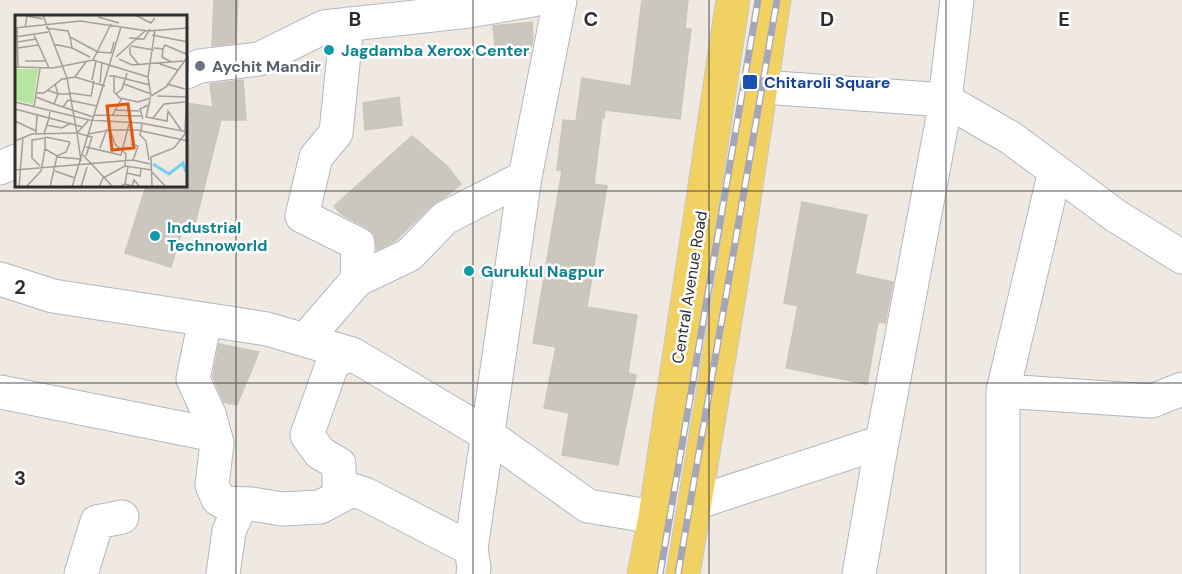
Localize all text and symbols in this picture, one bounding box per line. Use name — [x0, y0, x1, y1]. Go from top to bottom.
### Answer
text: B — [349, 6, 361, 32]
text: C — [584, 6, 598, 32]
text: D — [820, 6, 834, 32]
text: E — [1058, 6, 1070, 32]
inset map — [15, 15, 188, 188]
place label: Jagdamba Xerox Center — [341, 40, 530, 61]
marker: Jagdamba Xerox Center — [322, 43, 336, 57]
place label: Aychit Mandir — [212, 56, 321, 77]
marker: Aychit Mandir — [193, 59, 207, 73]
place label: Chitaroli Square — [764, 72, 890, 93]
marker: Chitaroli Square — [741, 73, 759, 91]
street label: Central Avenue Road — [667, 209, 712, 365]
place label: Industrial Technoworld — [167, 217, 268, 256]
marker: Industrial Technoworld — [148, 229, 162, 243]
place label: Gurukul Nagpur — [481, 261, 605, 282]
marker: Gurukul Nagpur — [462, 264, 476, 278]
text: 2 — [14, 274, 26, 300]
text: 3 — [14, 465, 26, 491]

